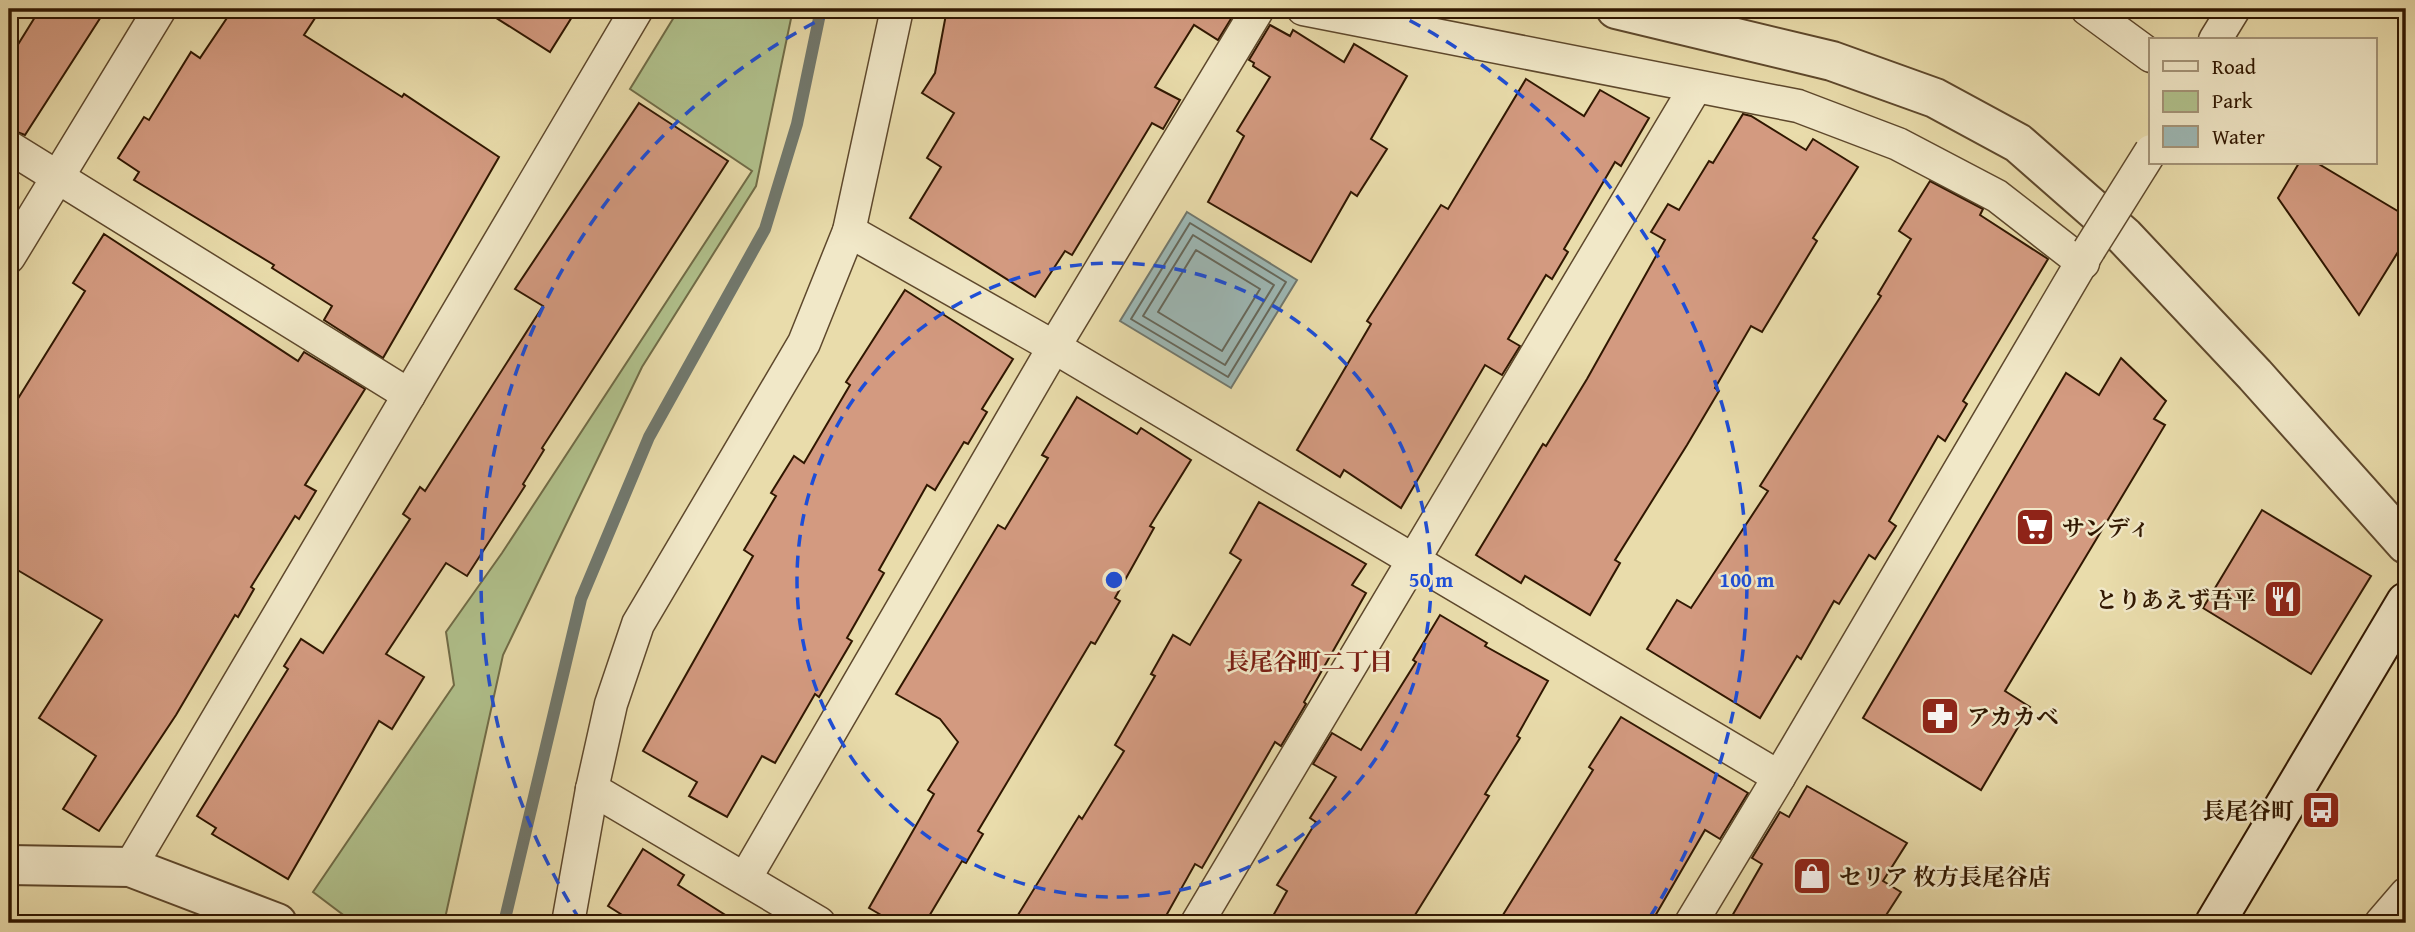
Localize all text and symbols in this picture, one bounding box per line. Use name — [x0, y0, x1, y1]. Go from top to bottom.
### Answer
legend — [2149, 38, 2376, 164]
text: Road — [2212, 51, 2257, 82]
text: Park — [2212, 85, 2253, 116]
text: Water — [2212, 121, 2265, 152]
supermarket icon: サンディ — [2014, 506, 2056, 548]
place label: サンディ — [2062, 511, 2151, 544]
text: 50 m — [1409, 564, 1453, 595]
text: 100 m — [1719, 564, 1775, 595]
centre of rings — [1102, 568, 1126, 592]
restaurant icon: とりあえず吾平 — [2262, 578, 2304, 620]
place label: とりあえず吾平 — [2095, 583, 2256, 616]
district label: 長尾谷町二丁目 — [1225, 644, 1393, 679]
pharmacy icon: アカカベ — [1919, 695, 1961, 737]
place label: アカカベ — [1967, 700, 2059, 733]
bus stop icon: 長尾谷町 — [2300, 789, 2342, 831]
place label: 長尾谷町 — [2202, 794, 2294, 827]
shop icon: セリア 枚方長尾谷店 — [1791, 855, 1833, 897]
place label: セリア 枚方長尾谷店 — [1839, 860, 2051, 893]

